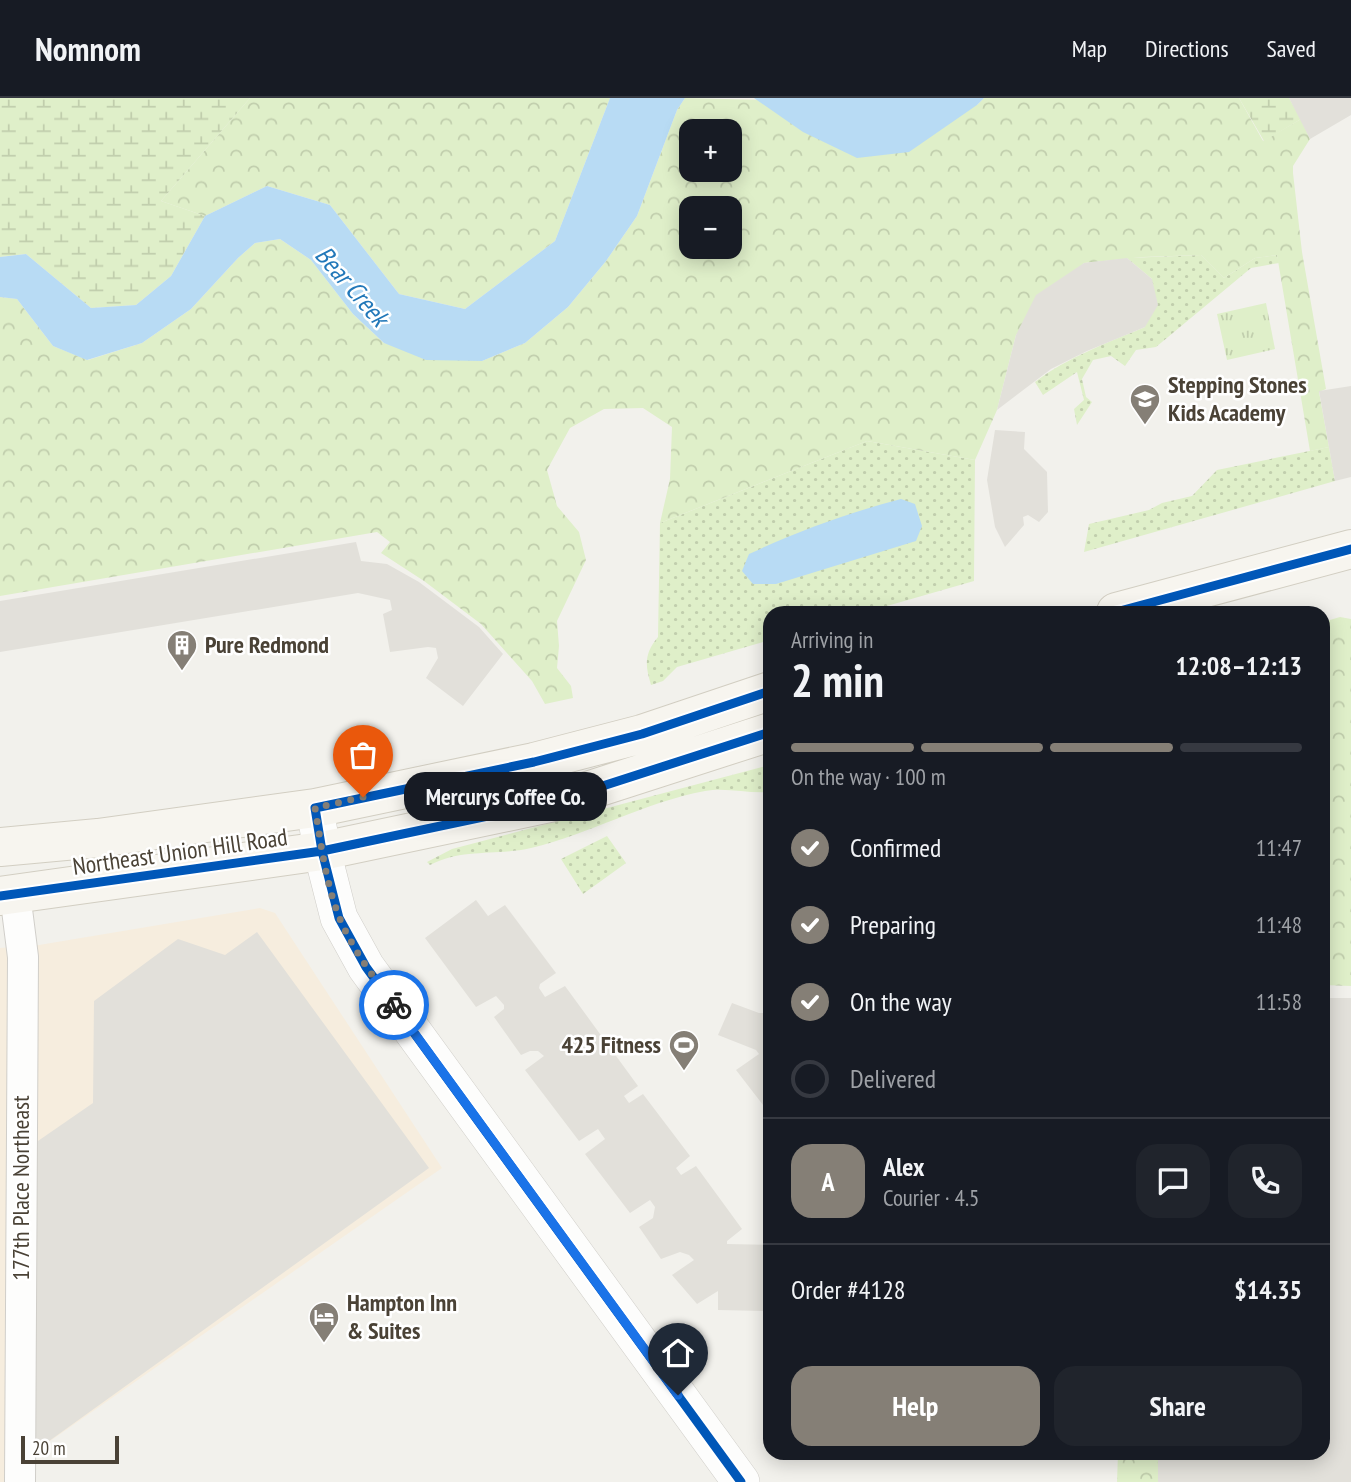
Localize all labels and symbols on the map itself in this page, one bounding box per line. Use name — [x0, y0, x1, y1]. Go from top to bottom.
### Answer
water label: Bear Creek — [308, 239, 398, 335]
place label: Stepping Stones Kids Academy — [1168, 369, 1307, 428]
school or university icon: Stepping Stones Kids Academy — [1128, 382, 1162, 426]
building icon: Pure Redmond — [165, 628, 199, 672]
place label: Pure Redmond — [205, 629, 329, 660]
pin — [333, 725, 393, 797]
callout: Mercurys Coffee Co. — [405, 772, 608, 822]
street label: Northeast Union Hill Road — [71, 821, 289, 882]
courier — [359, 970, 429, 1040]
sports icon: 425 Fitness — [667, 1028, 701, 1072]
place label: 425 Fitness — [561, 1029, 661, 1060]
street label: 177th Place Northeast — [5, 1095, 36, 1281]
place label: Hampton Inn & Suites — [347, 1287, 457, 1346]
hotel icon: Hampton Inn & Suites — [307, 1300, 341, 1344]
pin — [648, 1323, 708, 1395]
scale bar — [21, 1433, 119, 1465]

